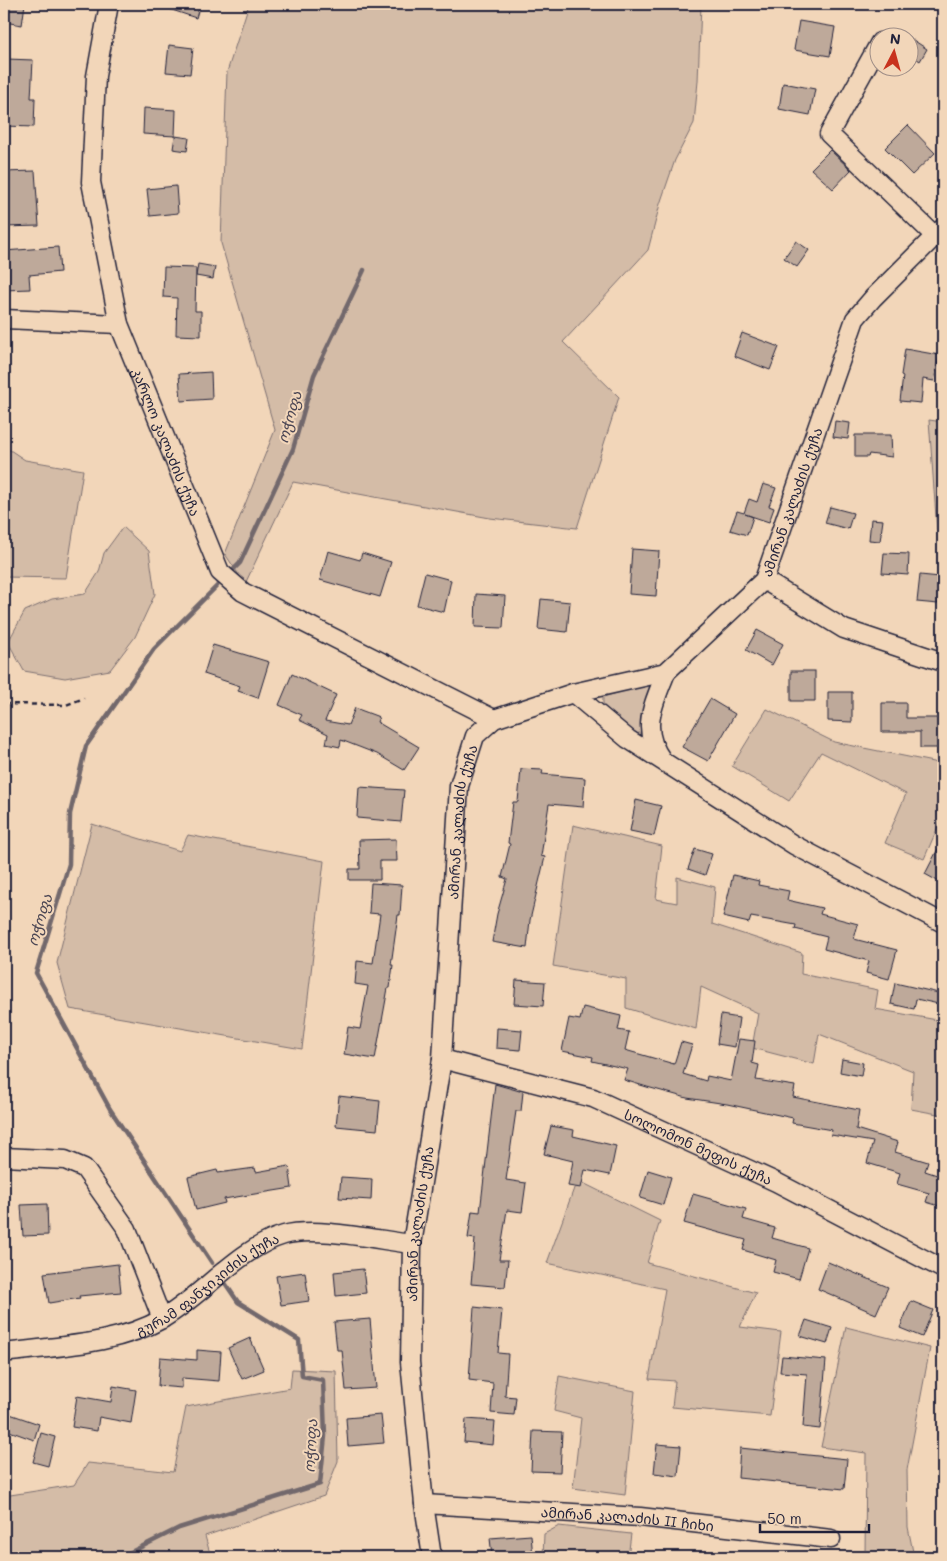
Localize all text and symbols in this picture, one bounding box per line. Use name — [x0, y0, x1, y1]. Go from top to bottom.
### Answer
north arrow — [870, 28, 920, 78]
text: N — [889, 29, 902, 49]
street label: კარლო კალაძის ქუჩა — [128, 365, 206, 519]
water label: ოჭოფა — [272, 388, 306, 445]
street label: ამირან კალაძის ქუჩა — [756, 425, 826, 579]
street label: ამირან კალაძის ქუჩა — [442, 742, 481, 900]
water label: ოჭოფა — [22, 891, 57, 948]
street label: სოლომონ მეფის ქუჩა — [621, 1104, 776, 1189]
street label: ამირან კალაძის ქუჩა — [402, 1145, 437, 1302]
street label: გურამ ფანჯიკიძის ქუჩა — [133, 1228, 282, 1339]
water label: ოჭოფა — [299, 1418, 321, 1473]
scale bar — [760, 1501, 868, 1533]
street label: ამირან კალაძის II ჩიხი — [540, 1502, 715, 1535]
text: 50 m — [767, 1508, 802, 1528]

